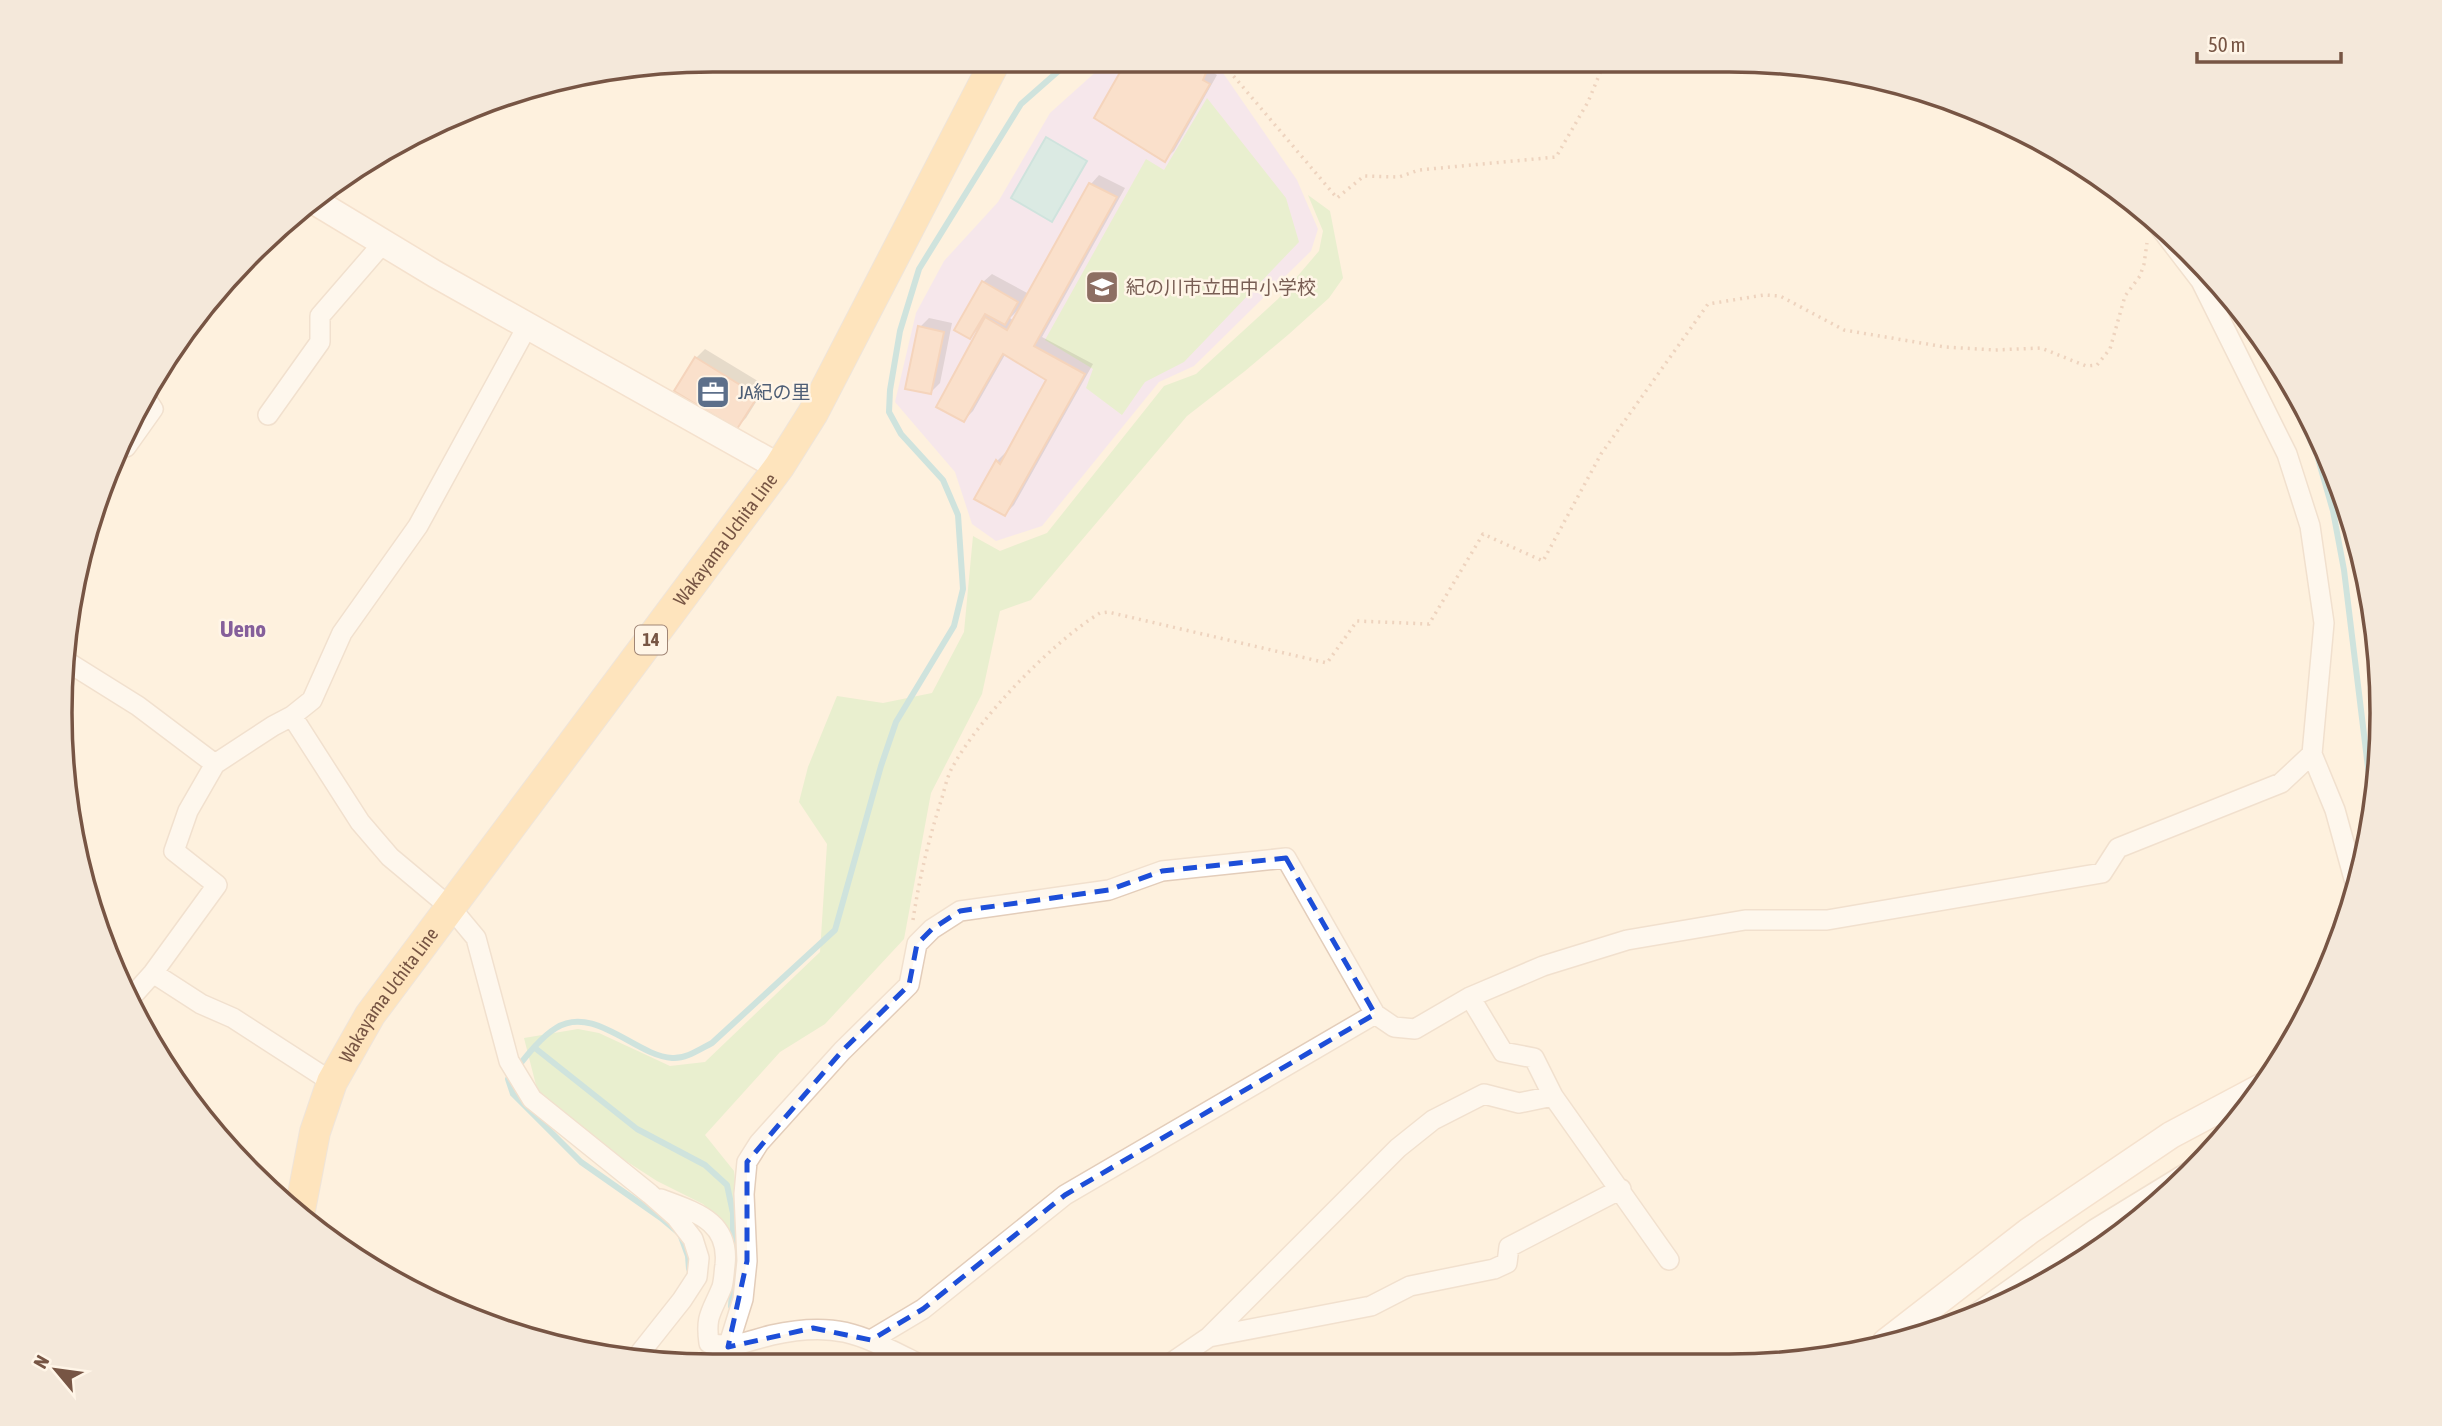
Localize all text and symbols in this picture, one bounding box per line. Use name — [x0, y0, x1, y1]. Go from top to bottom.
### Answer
scale bar — [2197, 21, 2340, 65]
text: 50 m — [2208, 32, 2246, 56]
school or university icon: 紀の川市立田中小学校 — [1083, 268, 1121, 306]
place label: 紀の川市立田中小学校 — [1126, 276, 1316, 298]
office icon: JA紀の里 — [694, 373, 732, 411]
place label: JA紀の里 — [738, 381, 810, 403]
street label: Wakayama Uchita Line — [669, 469, 782, 610]
district label: Ueno — [220, 616, 266, 642]
road number: 14 — [635, 626, 667, 654]
street label: Wakayama Uchita Line — [334, 923, 442, 1066]
north arrow — [21, 1335, 91, 1405]
text: N — [29, 1352, 53, 1372]

